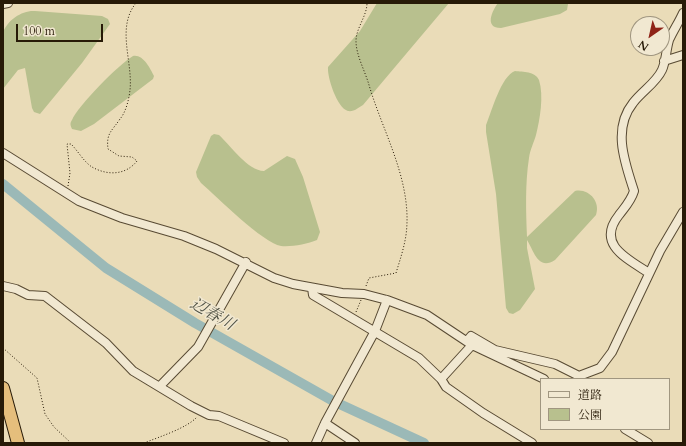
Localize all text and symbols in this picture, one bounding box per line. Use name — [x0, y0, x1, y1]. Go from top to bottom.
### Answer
scale bar — [18, 16, 105, 42]
north arrow — [630, 16, 670, 56]
text: 100 m — [23, 23, 55, 39]
text: N — [635, 37, 652, 54]
water label: 辺春川 — [186, 295, 238, 335]
legend — [540, 378, 670, 430]
text: 道路 — [578, 387, 602, 403]
text: 公園 — [578, 407, 602, 423]

